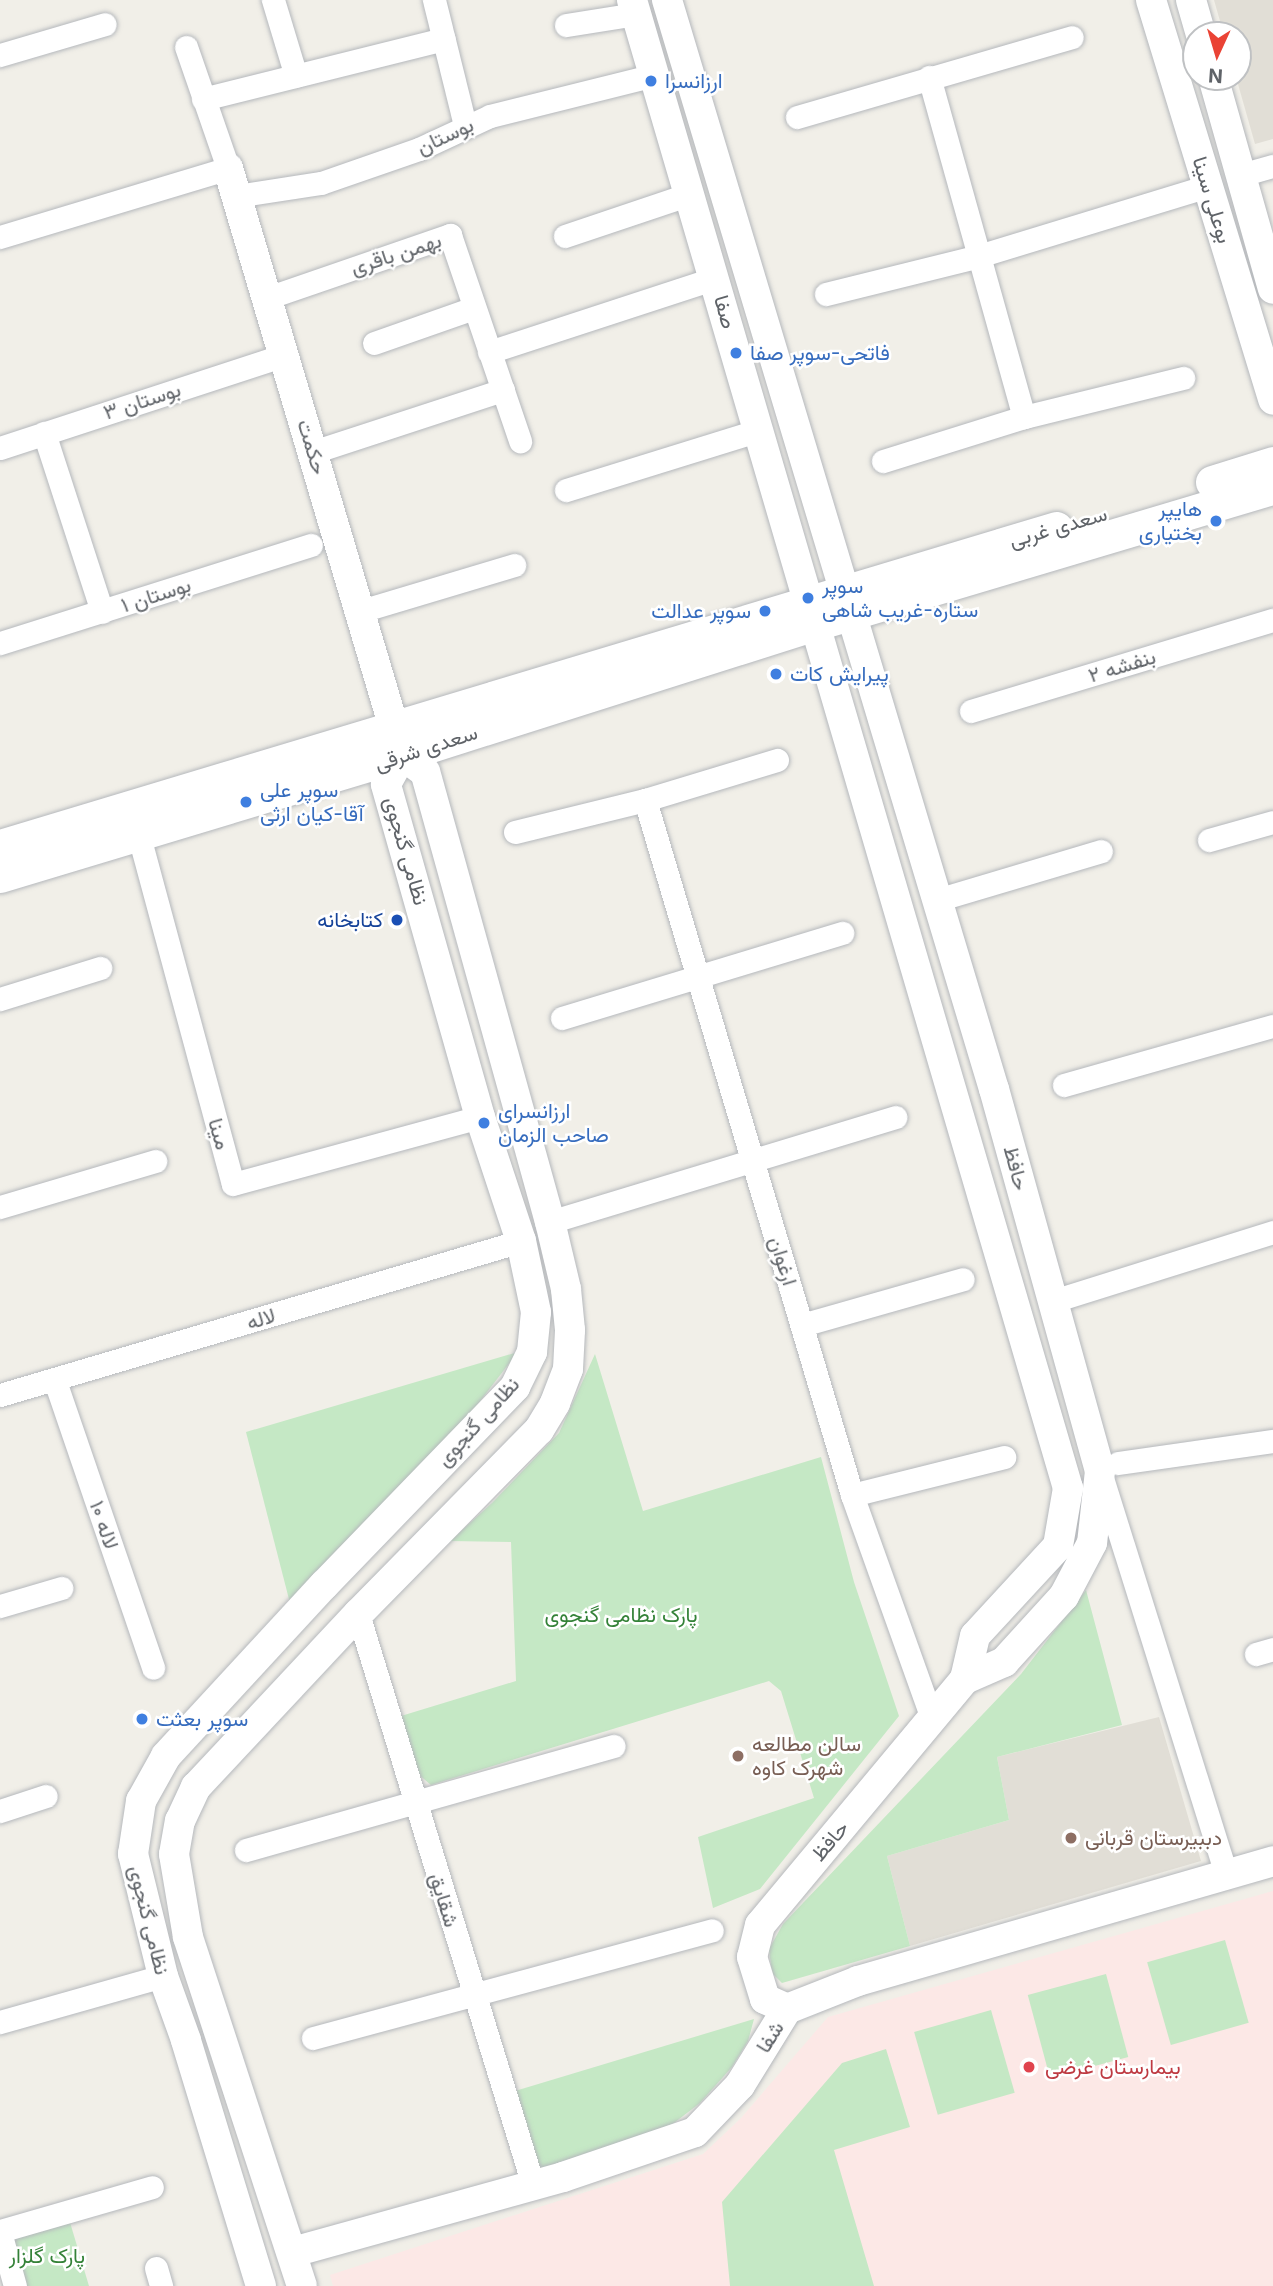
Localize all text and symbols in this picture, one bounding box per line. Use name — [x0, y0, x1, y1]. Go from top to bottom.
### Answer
north arrow — [1182, 21, 1252, 91]
text: N — [1208, 63, 1224, 87]
place label: ارزانسرا — [665, 68, 723, 94]
marker: ارزانسرا — [643, 73, 659, 89]
street label: بوستان — [413, 112, 477, 160]
street label: بوعلی سینا — [1187, 154, 1237, 246]
street label: بهمن باقری — [347, 227, 445, 281]
street label: صفا — [708, 292, 742, 332]
place label: فاتحی-سوپر صفا — [750, 340, 890, 366]
marker: فاتحی-سوپر صفا — [728, 345, 744, 361]
street label: بوستان ۳ — [100, 377, 184, 425]
street label: حکمت — [292, 416, 332, 478]
place label: هایپر بختیاری — [1139, 496, 1202, 546]
street label: سعدی غربی — [1006, 501, 1110, 553]
marker: هایپر بختیاری — [1208, 513, 1224, 529]
street label: بوستان ۱ — [118, 572, 194, 618]
place label: سوپر ستاره-غریب شاهی — [822, 573, 978, 623]
marker: سوپر ستاره-غریب شاهی — [800, 590, 816, 606]
place label: سوپر عدالت — [651, 598, 751, 624]
marker: سوپر عدالت — [757, 603, 773, 619]
street label: بنفشه ۲ — [1085, 644, 1159, 688]
place label: پیرایش کات — [790, 661, 889, 687]
marker: پیرایش کات — [768, 666, 784, 682]
street label: سعدی شرقی — [371, 719, 481, 777]
place label: سوپر علی آقا-کیان ارثی — [260, 777, 364, 827]
marker: سوپر علی آقا-کیان ارثی — [238, 794, 254, 810]
street label: نظامی گنجوی — [378, 794, 434, 908]
place label: کتابخانه — [317, 907, 383, 933]
marker: کتابخانه — [389, 912, 405, 928]
place label: ارزانسرای صاحب الزمان — [498, 1098, 609, 1148]
street label: مینا — [203, 1115, 235, 1153]
marker: ارزانسرای صاحب الزمان — [476, 1115, 492, 1131]
street label: حافظ — [998, 1143, 1034, 1193]
street label: ارغوان — [764, 1234, 802, 1288]
street label: لاله — [244, 1303, 278, 1335]
street label: نظامی گنجوی — [431, 1372, 525, 1472]
street label: لاله ۱۰ — [84, 1497, 124, 1553]
park label: پارک نظامی گنجوی — [544, 1602, 698, 1628]
place label: سوپر بعثت — [156, 1706, 248, 1732]
marker: سوپر بعثت — [134, 1711, 150, 1727]
place label: سالن مطالعه شهرک کاوه — [752, 1731, 861, 1781]
marker: سالن مطالعه شهرک کاوه — [730, 1748, 746, 1764]
street label: حافظ — [806, 1816, 854, 1866]
place label: دببیرستان قربانی — [1085, 1825, 1222, 1851]
marker: دببیرستان قربانی — [1063, 1830, 1079, 1846]
street label: نظامی گنجوی — [123, 1863, 175, 1977]
street label: شقایق — [424, 1870, 464, 1930]
street label: شفا — [751, 2017, 789, 2057]
place label: بیمارستان غرضی — [1045, 2054, 1181, 2080]
marker: بیمارستان غرضی — [1019, 2057, 1039, 2077]
park label: پارک گلزار — [9, 2243, 85, 2269]

